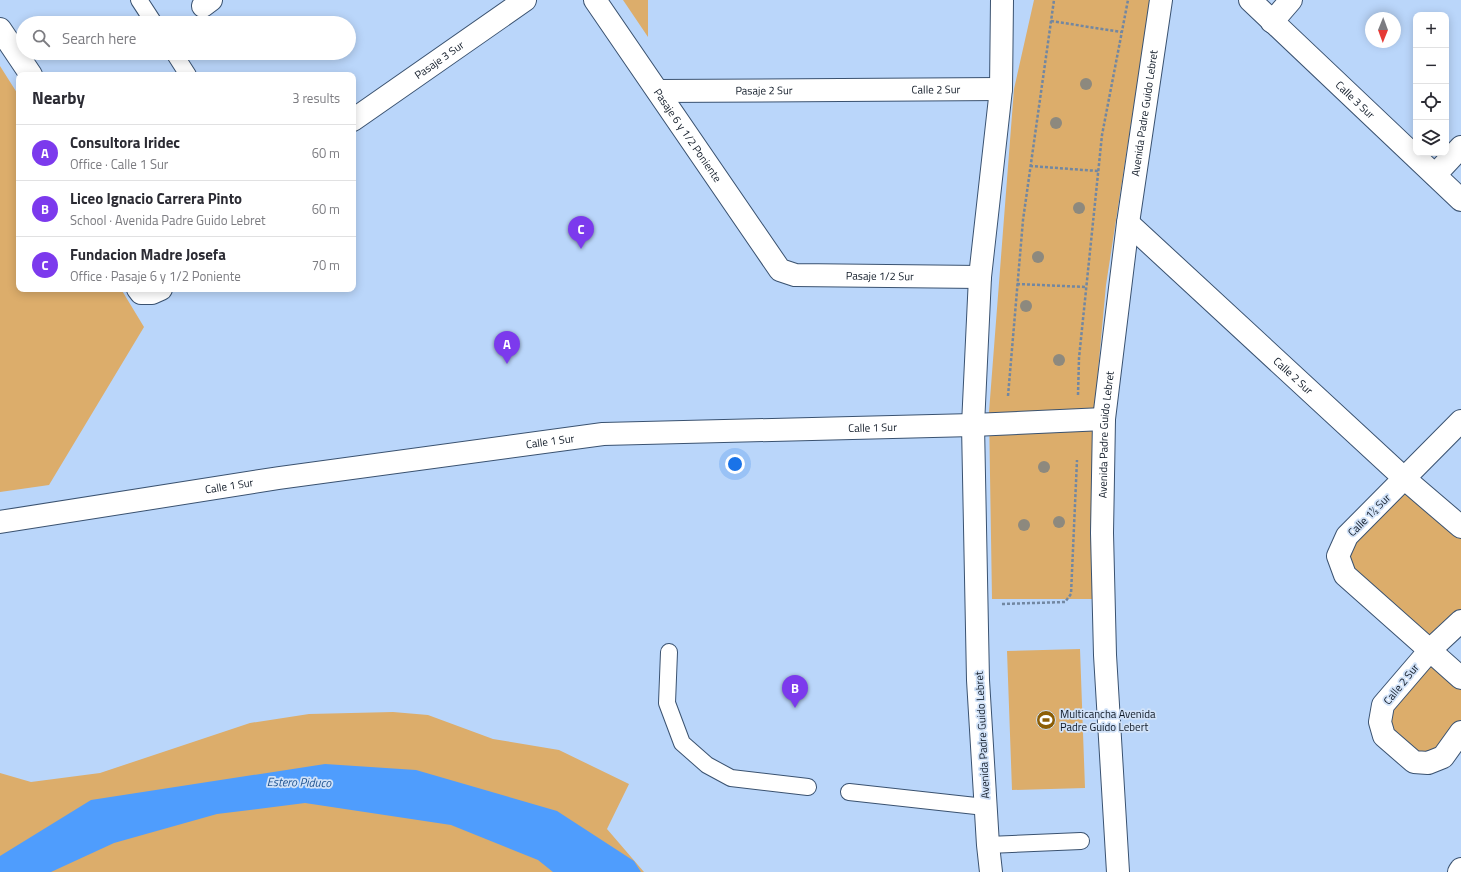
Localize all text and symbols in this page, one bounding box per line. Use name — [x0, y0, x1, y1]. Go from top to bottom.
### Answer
north arrow — [1365, 12, 1401, 48]
map controls — [1413, 12, 1449, 156]
button: + — [1413, 12, 1449, 48]
search box — [16, 16, 356, 60]
icon: search — [30, 27, 52, 49]
text: Search here — [62, 27, 136, 50]
street label: Pasaje 3 Sur — [411, 37, 467, 83]
button: − — [1413, 48, 1449, 84]
street label: Avenida Padre Guido Lebret — [1127, 49, 1162, 177]
street label: Calle 3 Sur — [1332, 77, 1379, 122]
street label: Calle 2 Sur — [912, 81, 961, 98]
street label: Pasaje 2 Sur — [735, 82, 793, 99]
button: locate — [1413, 84, 1449, 120]
text: Nearby — [32, 85, 85, 111]
street label: Pasaje 6 y 1/2 Poniente — [650, 85, 726, 186]
text: 3 results — [292, 88, 340, 108]
button: layers — [1413, 120, 1449, 156]
text: Consultora Iridec — [70, 131, 180, 154]
text: A — [41, 143, 49, 163]
text: 60 m — [312, 143, 340, 163]
text: Office · Calle 1 Sur — [70, 154, 168, 174]
text: Liceo Ignacio Carrera Pinto — [70, 187, 242, 210]
text: B — [41, 199, 49, 219]
text: 60 m — [312, 199, 340, 219]
text: School · Avenida Padre Guido Lebret — [70, 210, 265, 230]
pin: C — [568, 216, 594, 249]
text: Fundacion Madre Josefa — [70, 243, 226, 266]
text: C — [41, 255, 49, 275]
text: 70 m — [312, 255, 340, 275]
text: Office · Pasaje 6 y 1/2 Poniente — [70, 266, 241, 286]
street label: Pasaje 1/2 Sur — [846, 268, 914, 284]
pin: A — [494, 331, 520, 364]
street label: Calle 2 Sur — [1270, 353, 1317, 398]
street label: Avenida Padre Guido Lebret — [1095, 370, 1118, 498]
street label: Calle 1 Sur — [848, 419, 897, 436]
street label: Calle 1 Sur — [525, 430, 576, 452]
your location — [725, 454, 745, 474]
street label: Calle 1 Sur — [204, 474, 255, 498]
street label: Calle 1½ Sur — [1344, 490, 1394, 540]
street label: Calle 2 Sur — [1379, 660, 1423, 708]
street label: Avenida Padre Guido Lebret — [971, 671, 993, 799]
pin: B — [782, 675, 808, 708]
place label: Multicancha Avenida Padre Guido Lebert — [1060, 706, 1156, 735]
sports icon: Multicancha Avenida Padre Guido Lebert — [1035, 709, 1057, 731]
water label: Estero Piduco — [267, 772, 332, 792]

